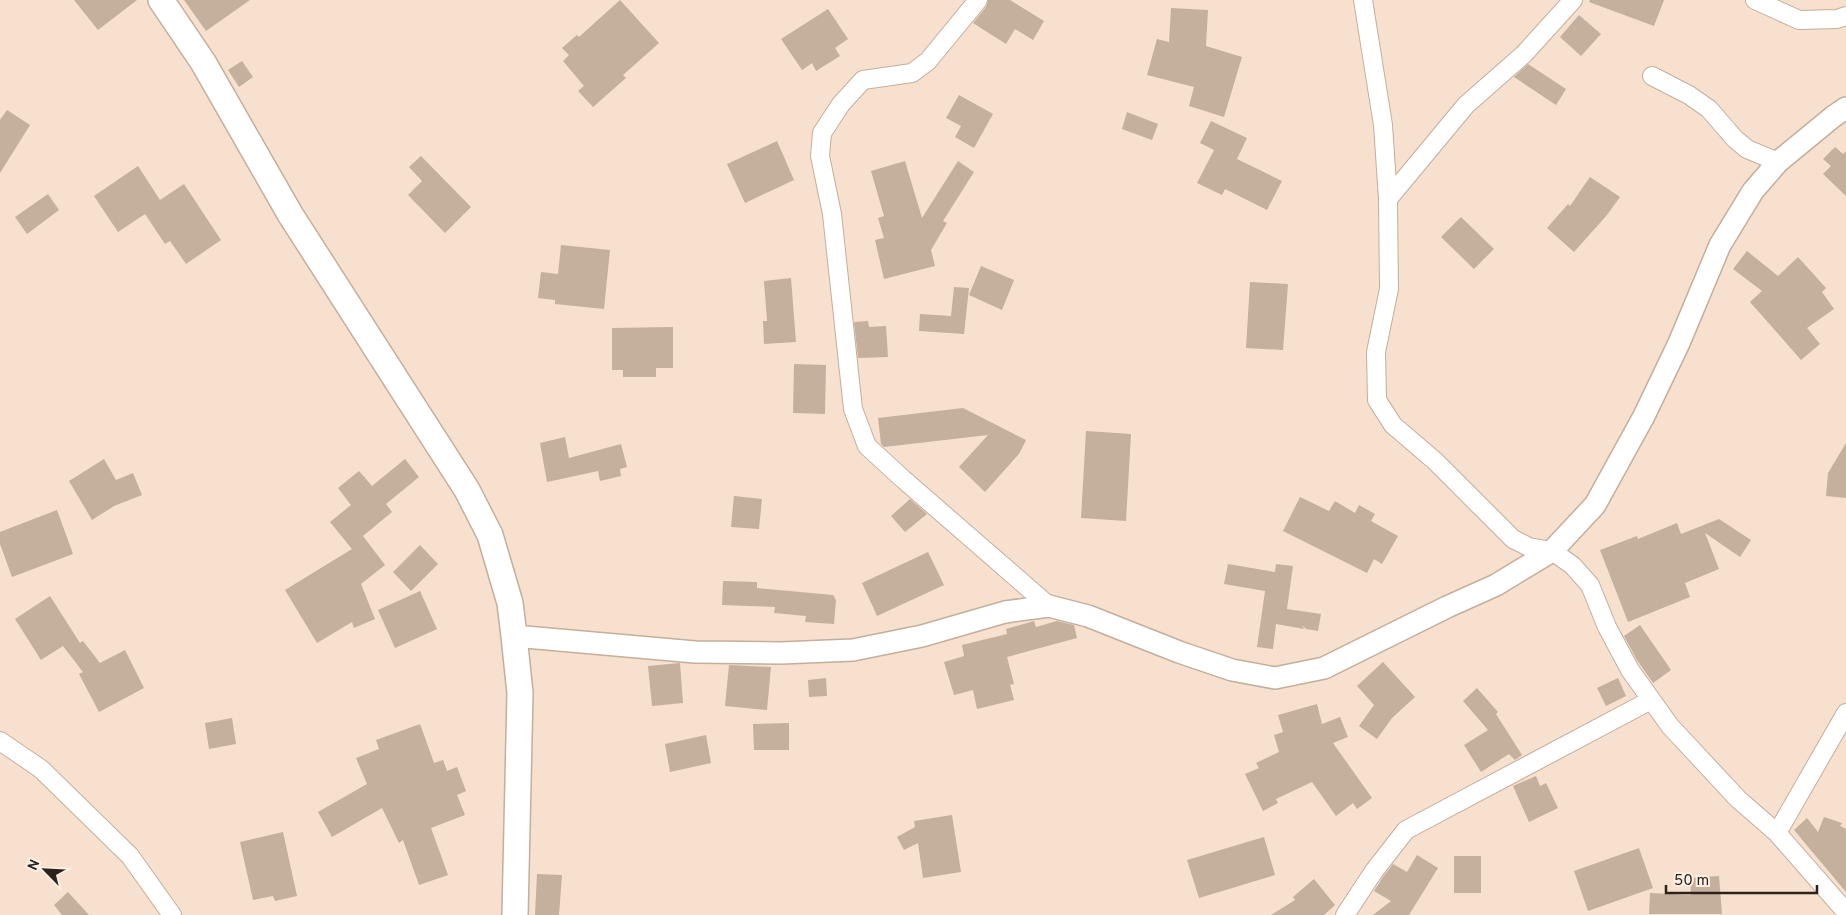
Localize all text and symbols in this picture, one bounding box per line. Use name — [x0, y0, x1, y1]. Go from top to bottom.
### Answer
north arrow — [20, 845, 70, 895]
text: N — [25, 857, 44, 873]
scale bar — [1666, 862, 1817, 894]
text: 50 m — [1674, 872, 1709, 891]

